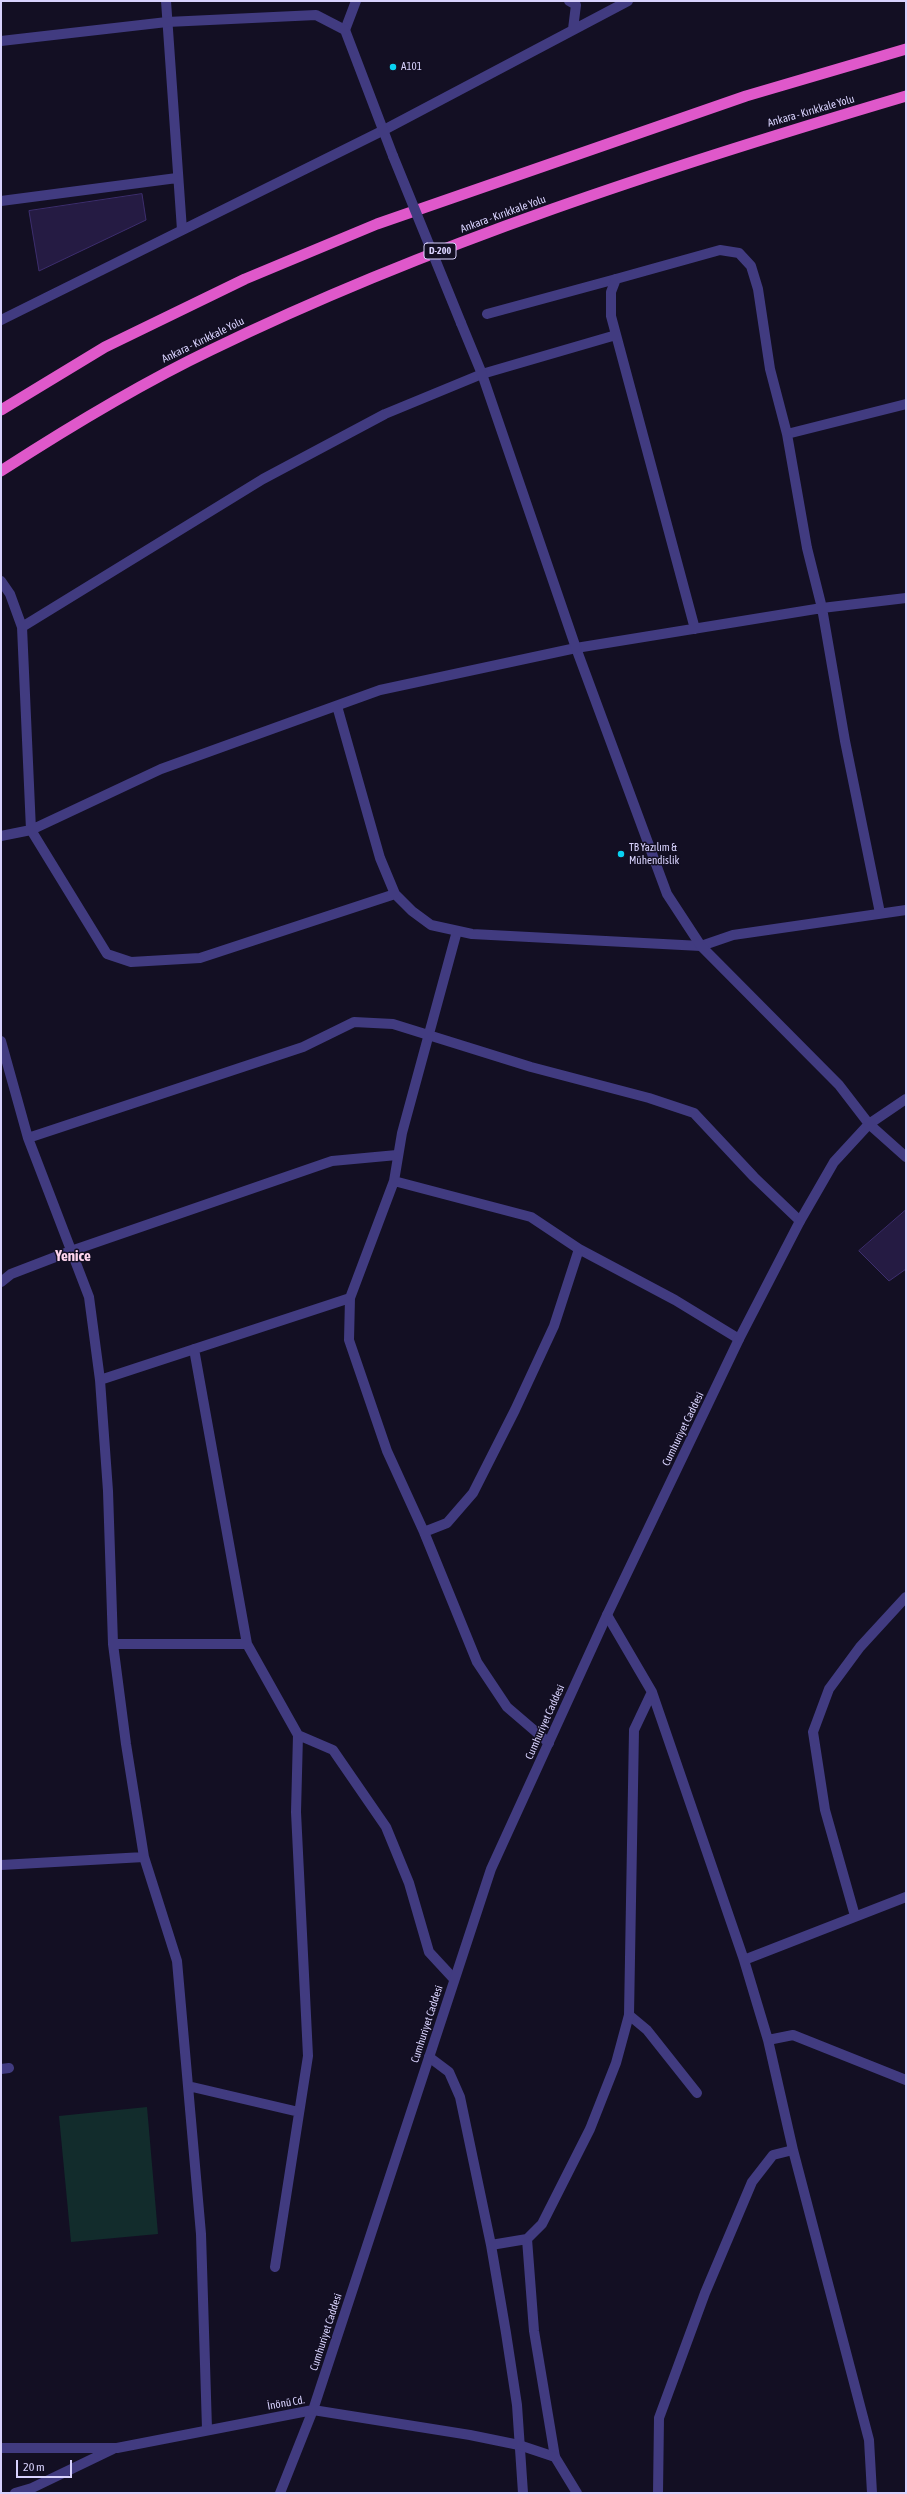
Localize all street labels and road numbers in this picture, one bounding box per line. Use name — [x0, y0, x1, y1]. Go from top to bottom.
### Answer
street label: Ankara - Kırıkkale Yolu — [766, 92, 856, 130]
street label: Ankara - Kırıkkale Yolu — [458, 192, 548, 236]
road number: D-200 — [424, 243, 456, 259]
street label: Ankara - Kırıkkale Yolu — [160, 314, 246, 366]
street label: Cumhuriyet Caddesi — [659, 1390, 707, 1468]
street label: Cumhuriyet Caddesi — [523, 1683, 567, 1761]
street label: Cumhuriyet Caddesi — [408, 1984, 446, 2064]
street label: Cumhuriyet Caddesi — [307, 2292, 345, 2372]
street label: İnönü Cd. — [266, 2393, 306, 2413]

